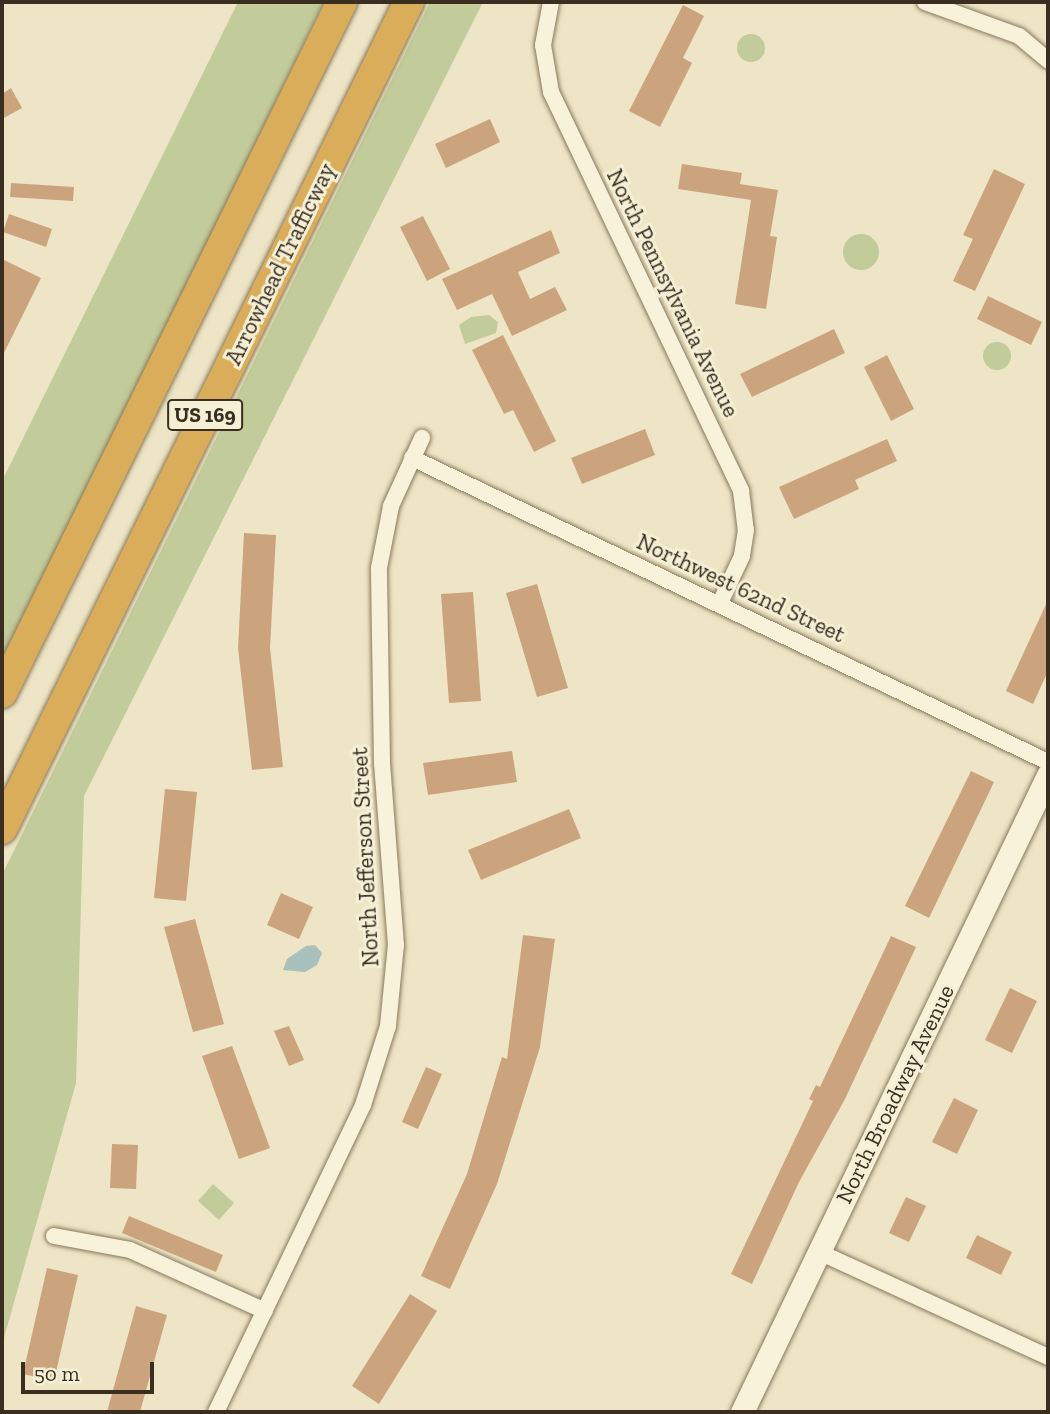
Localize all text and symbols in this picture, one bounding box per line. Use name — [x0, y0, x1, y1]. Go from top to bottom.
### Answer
street label: Arrowhead Trafficway — [219, 159, 341, 369]
street label: North Pennsylvania Avenue — [601, 164, 745, 422]
road number: US 169 — [166, 398, 244, 432]
street label: Northwest 62nd Street — [632, 528, 850, 648]
street label: North Jefferson Street — [345, 746, 385, 968]
street label: North Broadway Avenue — [830, 979, 960, 1209]
scale bar — [24, 1348, 158, 1392]
text: 50 m — [34, 1361, 80, 1386]

